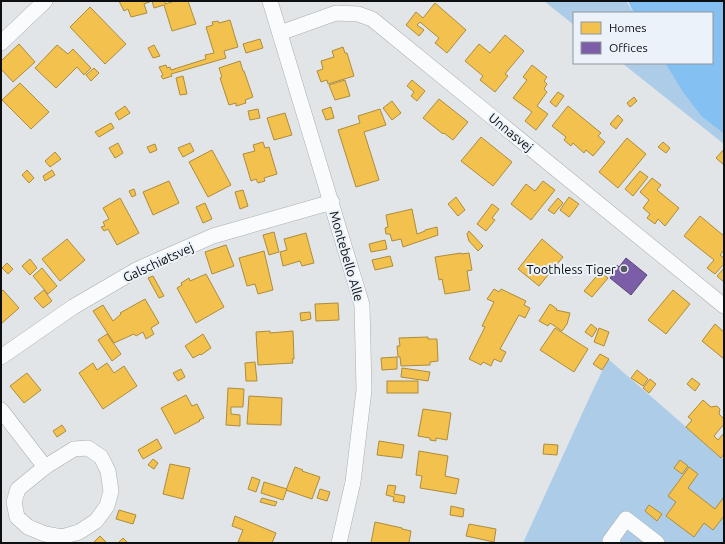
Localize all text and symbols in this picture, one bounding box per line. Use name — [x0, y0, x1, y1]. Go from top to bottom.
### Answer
legend — [573, 12, 713, 64]
text: Homes — [609, 21, 647, 34]
text: Offices — [609, 41, 648, 54]
street label: Unnasvej — [486, 110, 536, 154]
street label: Montebello Alle — [327, 209, 367, 303]
street label: Galschiøtsvej — [121, 240, 195, 284]
place label: Toothless Tiger — [527, 262, 616, 276]
marker: Toothless Tiger — [619, 264, 629, 274]

